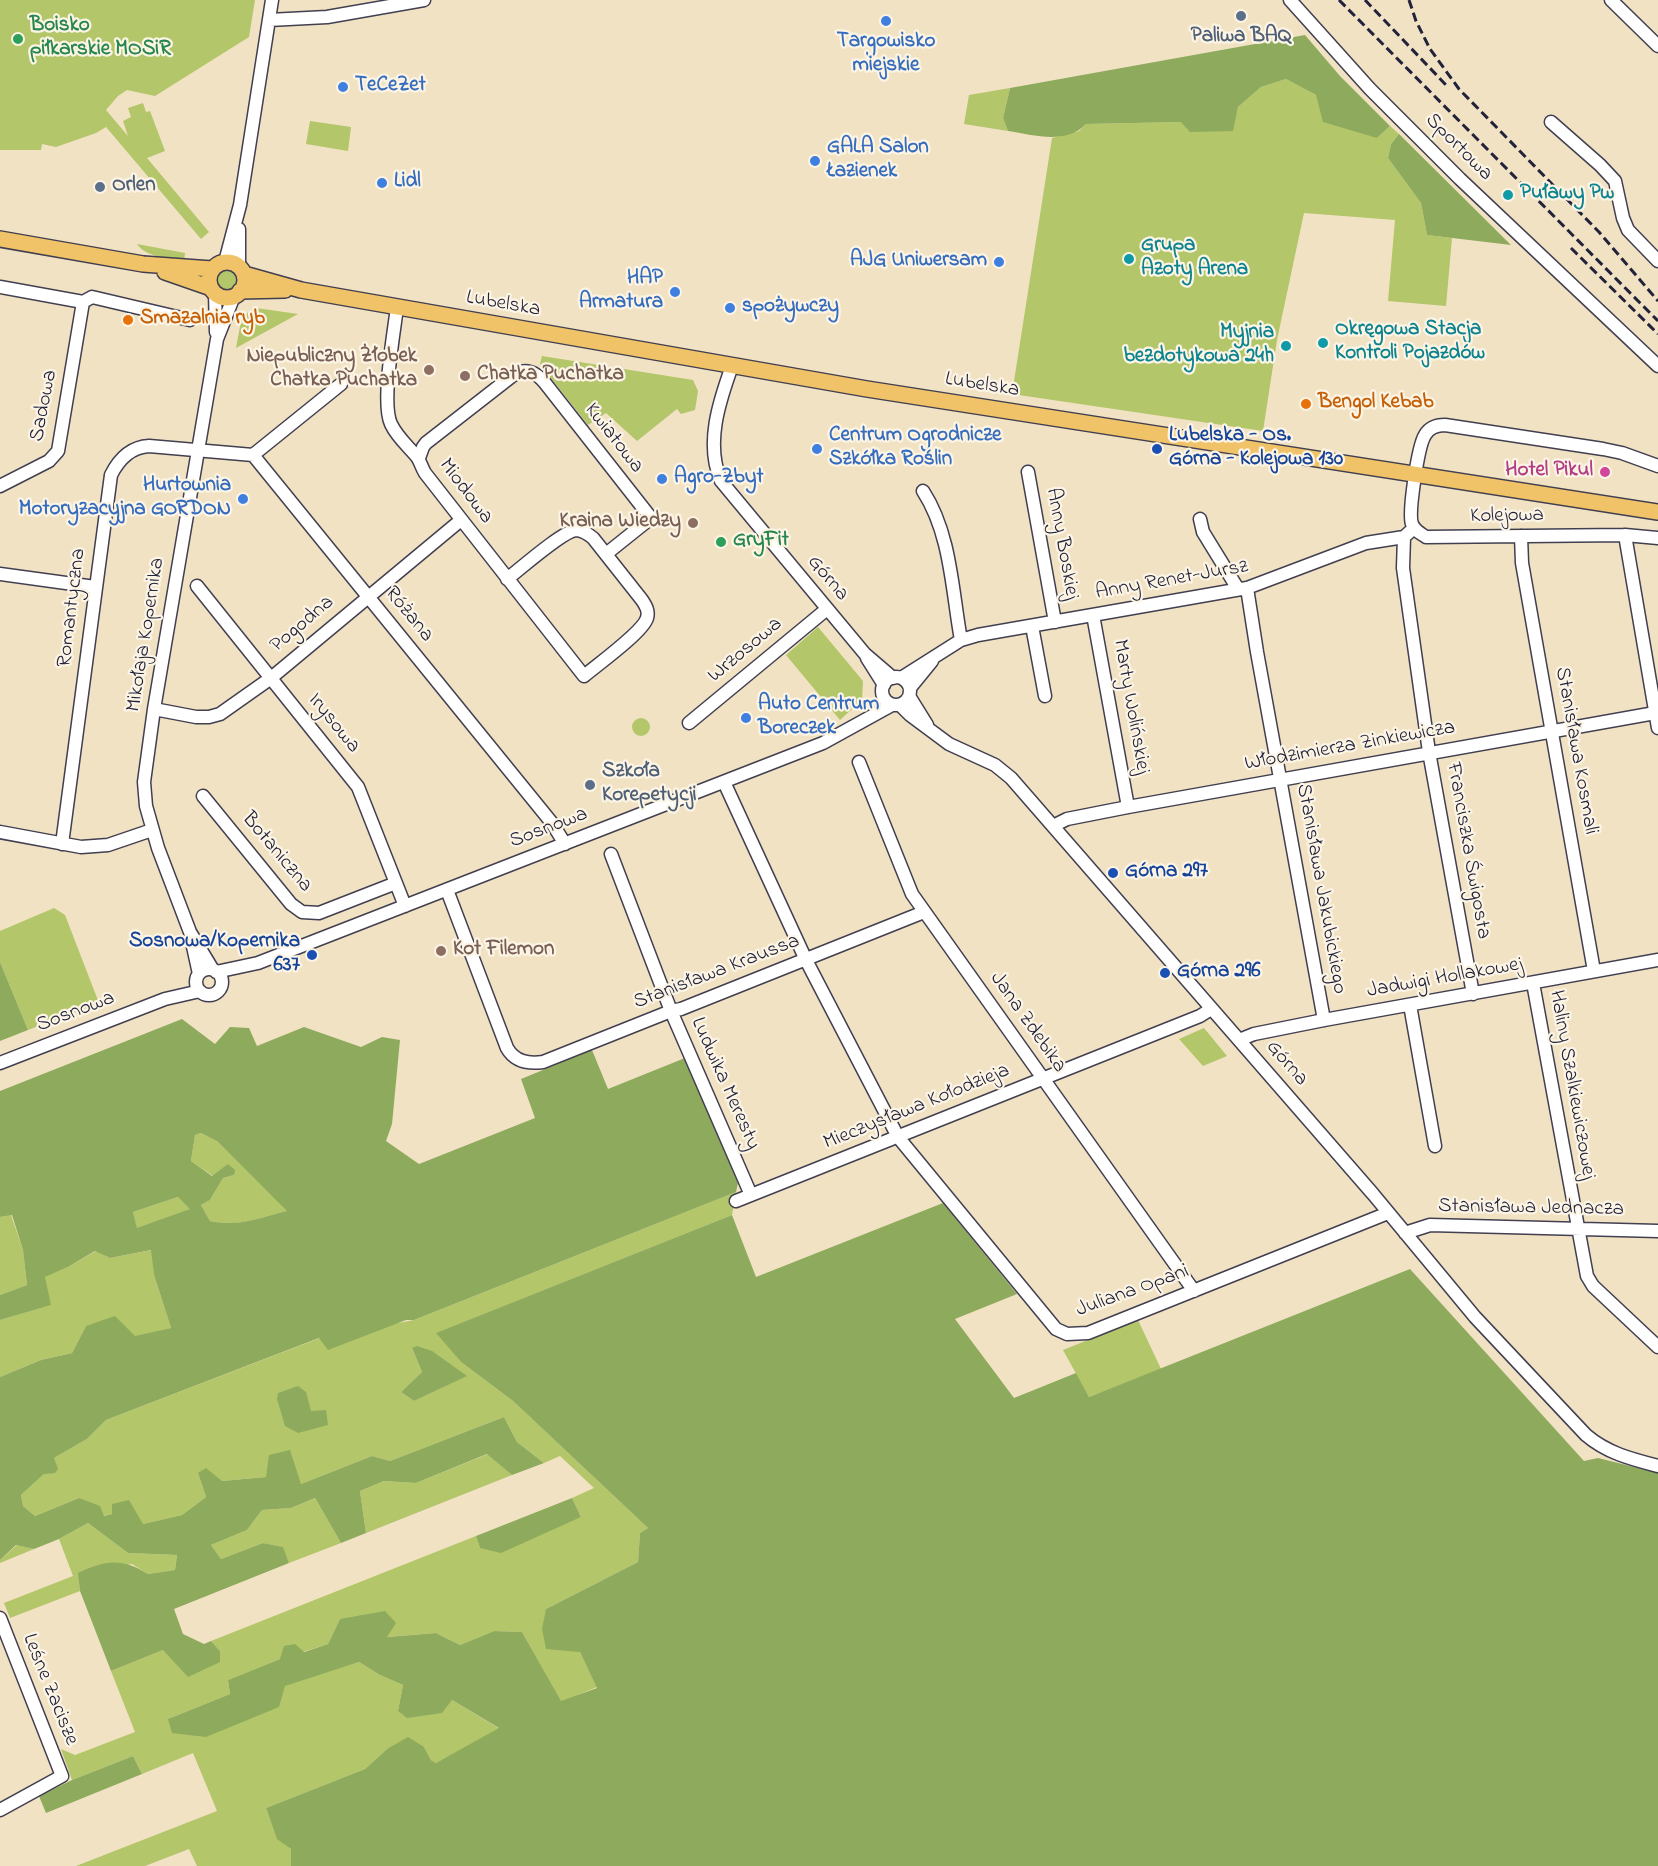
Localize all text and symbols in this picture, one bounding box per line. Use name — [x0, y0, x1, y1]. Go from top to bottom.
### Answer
marker: Paliwa BAQ — [1234, 9, 1248, 23]
place label: Boisko piłkarskie MOSiR — [30, 14, 171, 64]
marker: Targowisko miejskie — [879, 14, 893, 28]
place label: Paliwa BAQ — [1191, 25, 1291, 51]
place label: Targowisko miejskie — [837, 30, 935, 80]
marker: Boisko piłkarskie MOSiR — [11, 32, 25, 46]
place label: TeCeZet — [355, 74, 426, 100]
marker: TeCeZet — [336, 80, 350, 94]
street label: Sportowa — [1419, 109, 1497, 187]
place label: GALA Salon Łazienek — [827, 136, 929, 186]
marker: GALA Salon Łazienek — [808, 154, 822, 168]
place label: Lidl — [394, 170, 421, 196]
place label: Orlen — [112, 174, 156, 200]
marker: Lidl — [375, 176, 389, 190]
marker: Orlen — [93, 180, 107, 194]
place label: Puławy Pw — [1520, 182, 1614, 208]
marker: Puławy Pw — [1501, 188, 1515, 202]
place label: Grupa Azoty Arena — [1141, 234, 1248, 284]
place label: AJG Uniwersam — [850, 249, 987, 275]
marker: Grupa Azoty Arena — [1122, 252, 1136, 266]
marker: AJG Uniwersam — [992, 255, 1006, 269]
place label: HAP Armatura — [579, 267, 663, 317]
marker: HAP Armatura — [668, 285, 682, 299]
street label: Lubelska — [464, 286, 542, 324]
place label: spożywczy — [742, 295, 839, 321]
marker: spożywczy — [723, 301, 737, 315]
place label: Smazalnia ryb — [140, 307, 265, 333]
marker: Smazalnia ryb — [121, 313, 135, 327]
place label: Okręgowa Stacja Kontroli Pojazdów — [1335, 318, 1485, 368]
place label: Myjnia bezdotykowa 24h — [1124, 321, 1274, 371]
marker: Okręgowa Stacja Kontroli Pojazdów — [1316, 336, 1330, 350]
marker: Myjnia bezdotykowa 24h — [1279, 339, 1293, 353]
place label: Niepubliczny Żłobek Chatka Puchatka — [246, 345, 417, 395]
marker: Niepubliczny Żłobek Chatka Puchatka — [422, 363, 436, 377]
place label: Chatka Puchatka — [477, 363, 624, 389]
street label: Sadowa — [26, 368, 64, 444]
street label: Lubelska — [943, 368, 1021, 404]
marker: Chatka Puchatka — [458, 369, 472, 383]
place label: Bengol Kebab — [1318, 391, 1434, 417]
marker: Bengol Kebab — [1299, 397, 1313, 411]
street label: Kwiatowa — [578, 399, 648, 479]
place label: Centrum Ogrodnicze Szkółka Roślin — [829, 424, 1001, 474]
place label: Lubelska - Os. Górna - Kolejowa 130 — [1169, 424, 1343, 474]
marker: Centrum Ogrodnicze Szkółka Roślin — [810, 442, 824, 456]
marker: Lubelska - Os. Górna - Kolejowa 130 — [1150, 442, 1164, 456]
street label: Miodowa — [432, 454, 498, 530]
place label: Hotel Pikul — [1505, 459, 1593, 485]
marker: Hotel Pikul — [1598, 465, 1612, 479]
place label: Agro-Zbyt — [674, 466, 763, 492]
marker: Agro-Zbyt — [655, 472, 669, 486]
place label: Hurtownia Motoryzacyjna GORDON — [19, 474, 231, 524]
street label: Anny Boskiej — [1039, 486, 1083, 602]
marker: Hurtownia Motoryzacyjna GORDON — [236, 492, 250, 506]
street label: Kolejowa — [1470, 504, 1544, 530]
place label: Kraina Wiedzy — [559, 510, 681, 536]
marker: Kraina Wiedzy — [686, 516, 700, 530]
place label: GryFit — [733, 529, 789, 555]
marker: GryFit — [714, 535, 728, 549]
street label: Romantyczna — [53, 547, 93, 669]
street label: Górna — [801, 551, 853, 607]
street label: Anny Renet-Jursz — [1094, 555, 1250, 607]
street label: Mikołaja Kopernika — [122, 556, 172, 714]
street label: Różana — [378, 582, 438, 648]
street label: Pogodna — [266, 591, 340, 659]
street label: Wrzosowa — [704, 613, 788, 689]
street label: Marty Wolińskiej — [1106, 638, 1154, 776]
street label: Stanisława Kosmali — [1548, 665, 1602, 837]
street label: Irysowa — [301, 689, 365, 759]
place label: Auto Centrum Boreczek — [758, 693, 879, 743]
marker: Auto Centrum Boreczek — [739, 711, 753, 725]
street label: Włodzimierza Zinkiewicza — [1243, 716, 1457, 778]
place label: Szkoła Korepetycji — [602, 760, 697, 810]
street label: Franciszka Świgosta — [1439, 761, 1495, 941]
marker: Szkoła Korepetycji — [583, 778, 597, 792]
street label: Stanisława Jakubickiego — [1289, 782, 1351, 996]
street label: Sosnowa — [506, 803, 592, 855]
street label: Botaniczna — [235, 808, 317, 898]
place label: Górna 297 — [1125, 860, 1208, 886]
marker: Górna 297 — [1106, 866, 1120, 880]
place label: Sosnowa/Kopernika 637 — [129, 930, 300, 980]
street label: Stanisława Kraussa — [630, 930, 804, 1016]
place label: Kot Filemon — [453, 938, 554, 964]
marker: Kot Filemon — [434, 944, 448, 958]
marker: Sosnowa/Kopernika 637 — [305, 948, 319, 962]
street label: Jadwigi Hollakowej — [1365, 953, 1525, 1005]
place label: Górna 296 — [1177, 960, 1261, 986]
marker: Górna 296 — [1158, 966, 1172, 980]
street label: Jana Zdebika — [983, 968, 1071, 1078]
street label: Sosnowa — [33, 987, 119, 1039]
street label: Haliny Szalkiewiczowej — [1542, 988, 1600, 1182]
street label: Ludwika Meresty — [684, 1014, 764, 1154]
street label: Górna — [1259, 1036, 1313, 1092]
street label: Mieczysława Kołodzieja — [820, 1059, 1014, 1157]
street label: Stanisława Jednacza — [1438, 1195, 1624, 1223]
street label: Juliana Opani — [1073, 1260, 1193, 1324]
street label: Leśne Zacisze — [15, 1631, 83, 1749]

